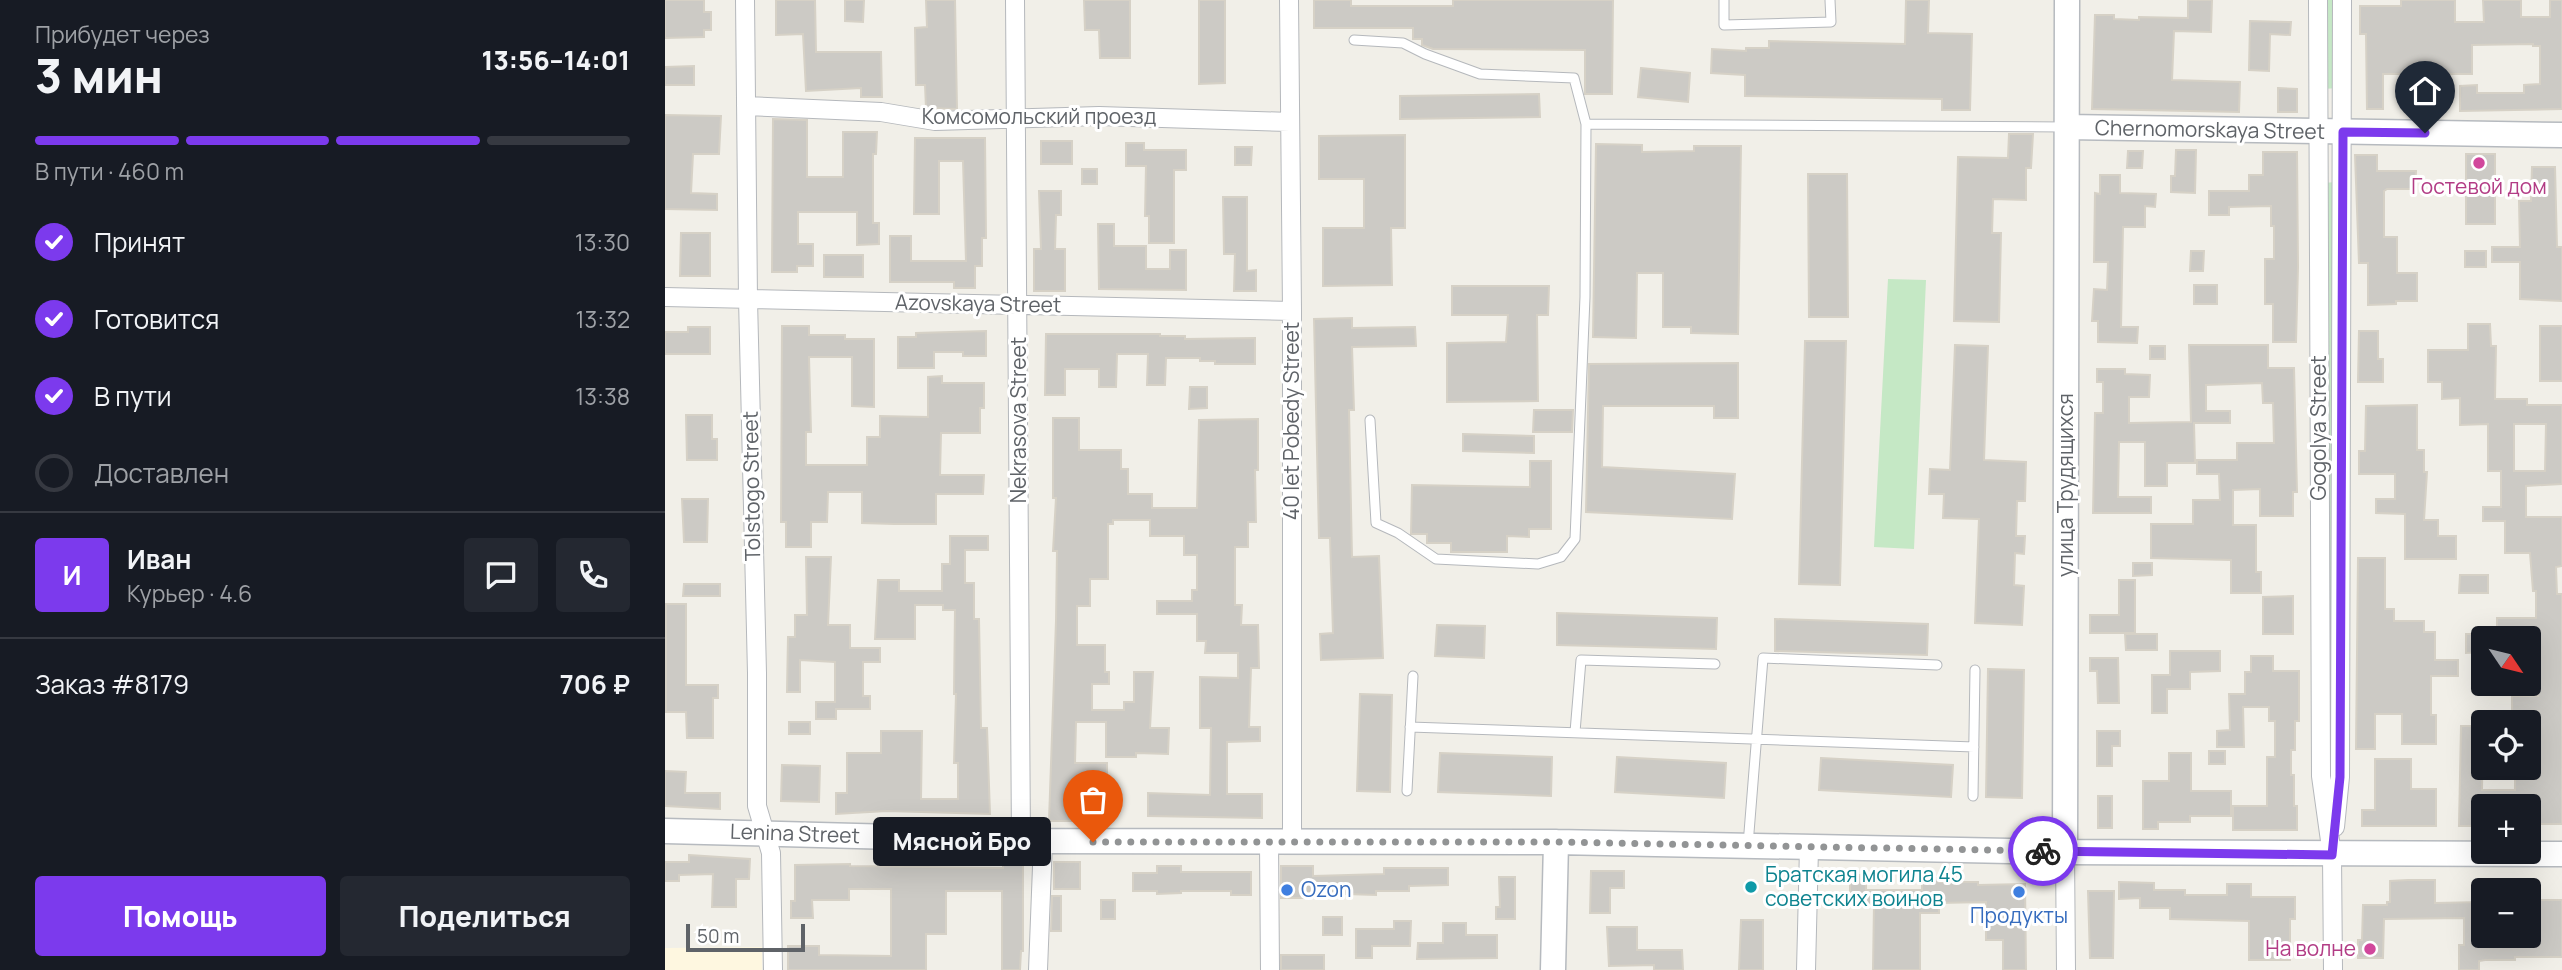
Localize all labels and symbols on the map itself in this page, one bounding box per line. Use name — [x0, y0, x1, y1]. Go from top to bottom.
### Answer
pin — [2395, 61, 2455, 133]
street label: Комсомольский проезд — [922, 102, 1156, 130]
street label: Chernomorskaya Street — [2095, 113, 2325, 145]
marker: Гостевой дом — [2471, 155, 2487, 171]
place label: Гостевой дом — [2411, 172, 2547, 200]
street label: Azovskaya Street — [895, 288, 1062, 318]
street label: 40 let Pobedy Street — [1277, 322, 1305, 520]
street label: Nekrasova Street — [1004, 337, 1032, 503]
street label: Gogolya Street — [2304, 355, 2332, 501]
street label: улица Трудящихся — [2051, 393, 2079, 577]
street label: Tolstogo Street — [736, 411, 766, 561]
north arrow — [2471, 626, 2541, 696]
pin — [1063, 770, 1123, 842]
courier — [2008, 816, 2078, 886]
street label: Lenina Street — [730, 817, 861, 849]
callout: Мясной Бро — [873, 818, 1051, 866]
place label: Братская могила 45 советских воинов — [1765, 860, 1963, 912]
place label: Ozon — [1301, 875, 1351, 903]
marker: Братская могила 45 советских воинов — [1743, 879, 1759, 895]
marker: Ozon — [1279, 882, 1295, 898]
marker: Продукты — [2011, 884, 2027, 900]
place label: Продукты — [1970, 901, 2068, 929]
scale bar — [686, 921, 805, 953]
place label: На волне — [2265, 934, 2356, 962]
marker: На волне — [2362, 941, 2378, 957]

